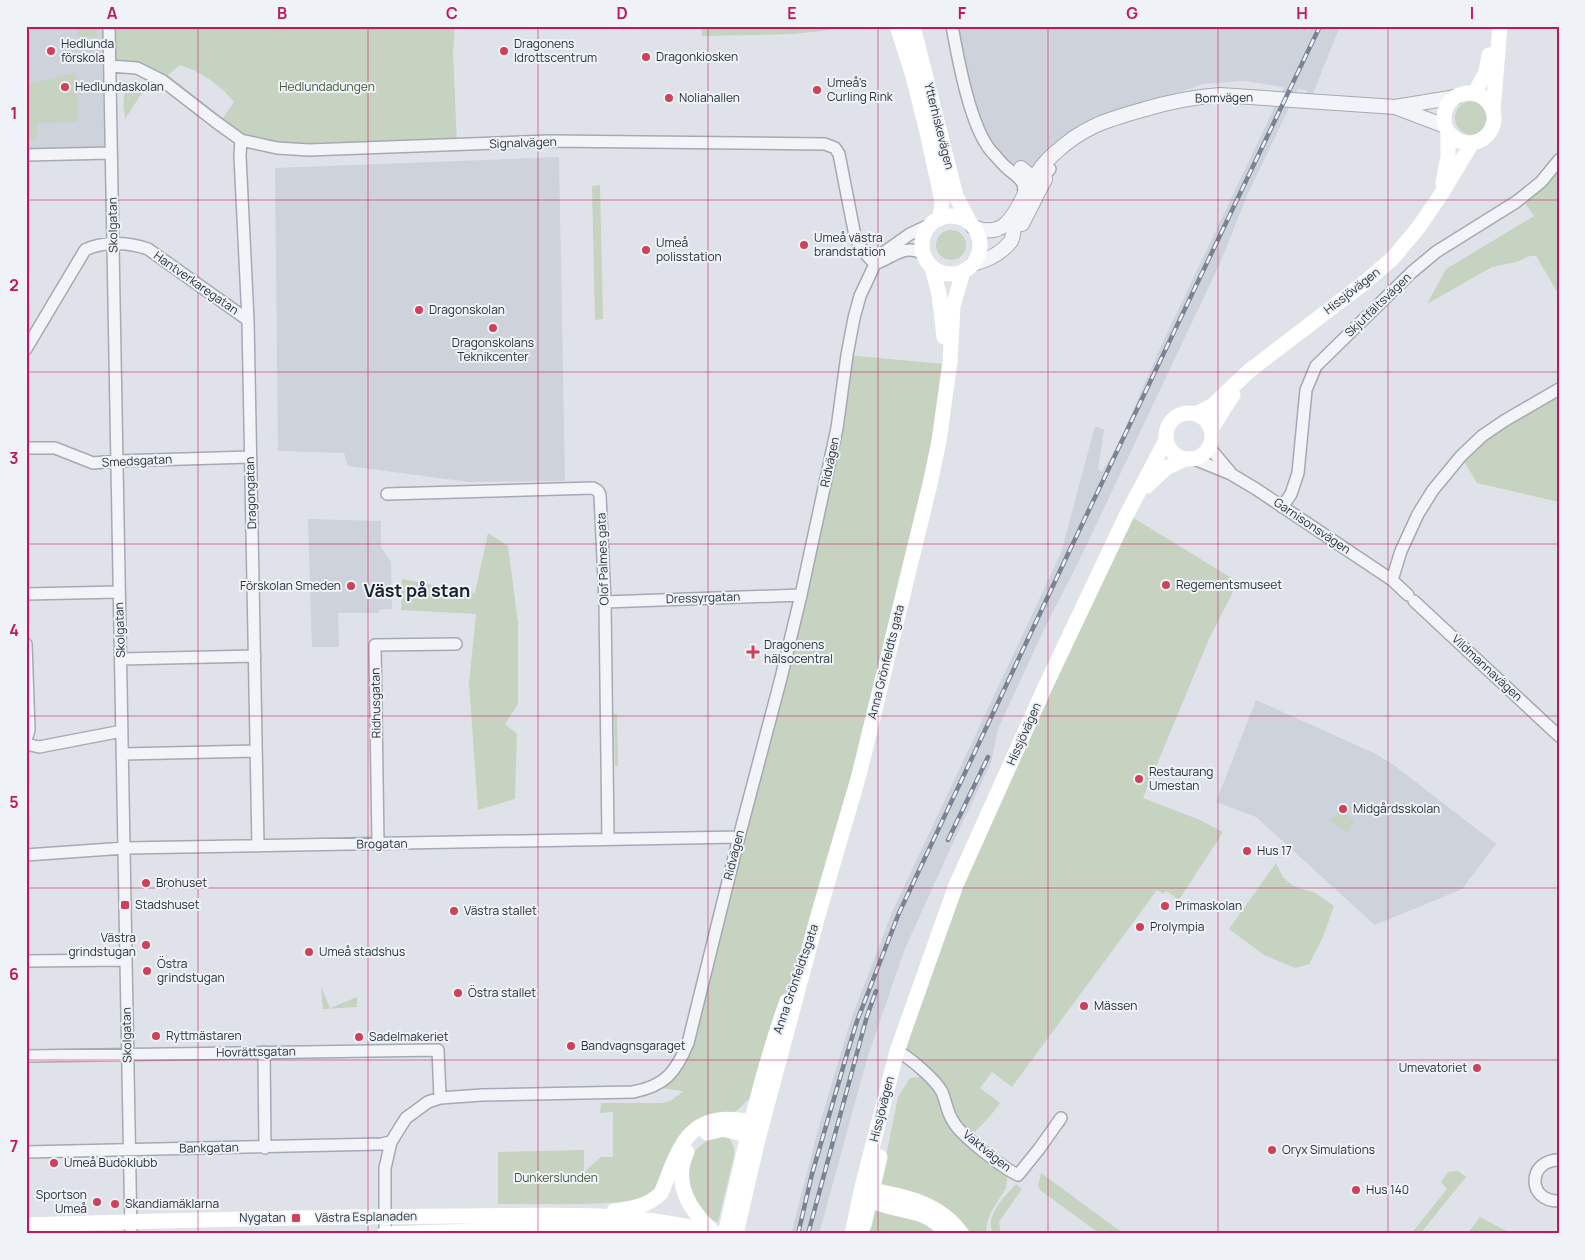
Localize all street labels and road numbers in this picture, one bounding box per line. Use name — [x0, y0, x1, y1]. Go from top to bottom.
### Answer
street label: Ytterhiskevägen — [920, 81, 959, 171]
street label: Bomvägen — [1195, 88, 1253, 107]
street label: Signalvägen — [489, 133, 557, 152]
street label: Skolgatan — [104, 197, 121, 253]
street label: Hantverkaregatan — [150, 247, 242, 318]
street label: Hissjövägen — [1320, 263, 1383, 318]
street label: Skjutfältsvägen — [1341, 269, 1415, 341]
street label: Ridvägen — [816, 435, 843, 489]
street label: Smedsgatan — [101, 450, 173, 471]
street label: Dragongatan — [241, 456, 260, 530]
street label: Garnisonsvägen — [1270, 494, 1354, 558]
street label: Olof Palmes gata — [592, 512, 613, 606]
street label: Dressyrgatan — [665, 588, 740, 607]
street label: Skolgatan — [110, 602, 129, 658]
street label: Anna Grönfeldts gata — [863, 603, 908, 721]
street label: Vildmannavägen — [1448, 630, 1526, 705]
street label: Ridhusgatan — [366, 668, 385, 738]
street label: Hissjövägen — [1002, 700, 1045, 768]
street label: Ridvägen — [719, 828, 748, 882]
street label: Brogatan — [356, 835, 408, 852]
street label: Anna Grönfeldtsgata — [769, 922, 822, 1036]
street label: Skolgatan — [118, 1007, 135, 1063]
street label: Hovrättsgatan — [216, 1042, 296, 1061]
street label: Hissjövägen — [865, 1074, 898, 1143]
street label: Vaktvägen — [960, 1126, 1015, 1175]
street label: Bankgatan — [179, 1138, 239, 1157]
street label: Västra Esplanaden — [315, 1207, 417, 1226]

